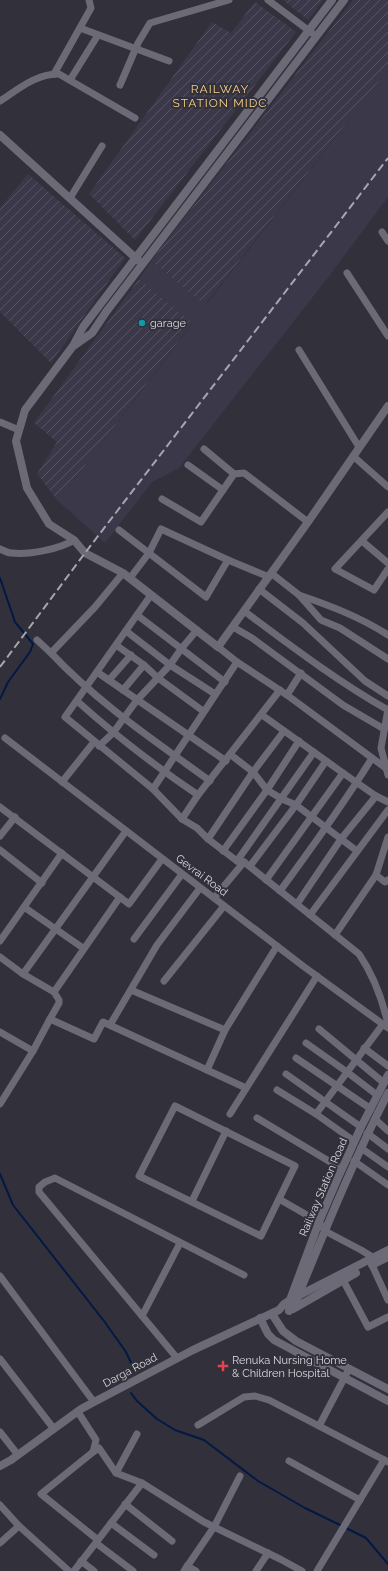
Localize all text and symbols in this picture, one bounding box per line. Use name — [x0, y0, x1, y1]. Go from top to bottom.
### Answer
district label: RAILWAY STATION MIDC — [172, 82, 268, 110]
place label: garage — [150, 317, 186, 330]
marker: garage — [137, 318, 147, 328]
street label: Gevrai Road — [173, 852, 230, 899]
street label: Railway Station Road — [297, 1136, 350, 1238]
street label: Darga Road — [101, 1351, 160, 1390]
place label: Renuka Nursing Home & Children Hospital — [232, 1354, 347, 1380]
marker: Renuka Nursing Home & Children Hospital — [217, 1360, 229, 1372]

